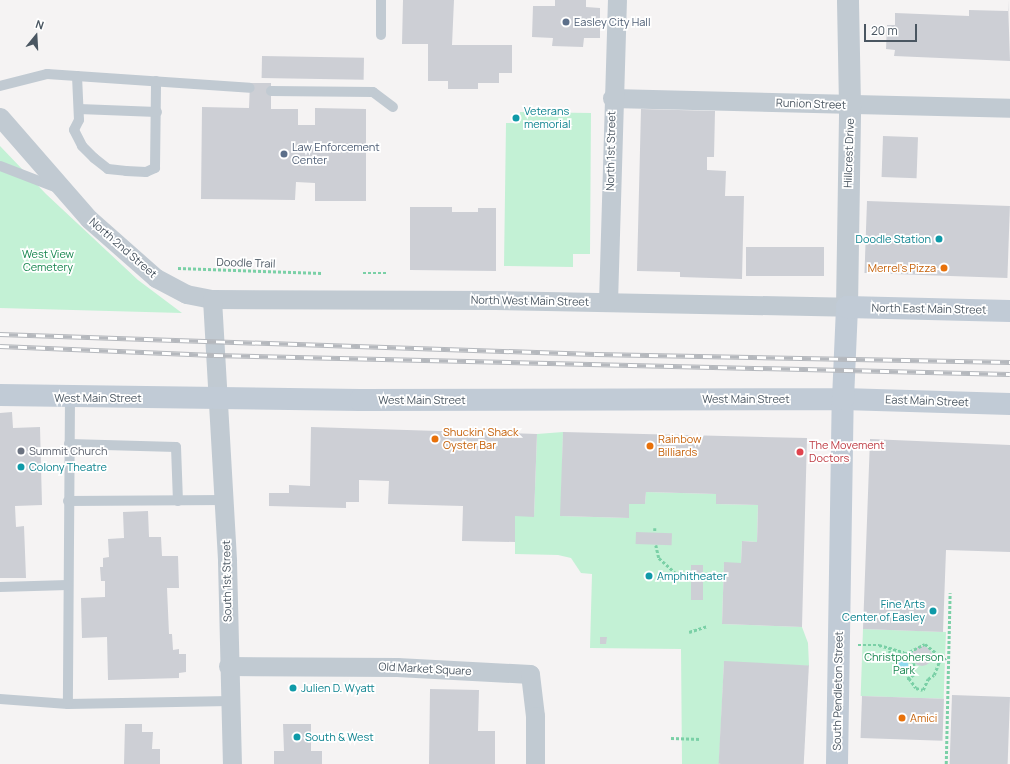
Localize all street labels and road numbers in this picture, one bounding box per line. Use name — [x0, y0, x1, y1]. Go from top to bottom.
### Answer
street label: Runion Street — [776, 96, 846, 112]
street label: North 1st Street — [604, 111, 618, 191]
street label: Hillcrest Drive — [841, 118, 857, 188]
street label: North 2nd Street — [87, 215, 159, 281]
street label: Doodle Trail — [216, 255, 276, 271]
street label: North West Main Street — [471, 293, 589, 309]
street label: North East Main Street — [871, 301, 987, 317]
street label: West Main Street — [54, 391, 142, 405]
street label: West Main Street — [702, 392, 790, 406]
street label: West Main Street — [378, 393, 466, 407]
street label: East Main Street — [885, 393, 969, 409]
street label: South 1st Street — [220, 540, 234, 622]
street label: South Pendleton Street — [830, 631, 846, 751]
street label: Old Market Square — [378, 660, 472, 678]

